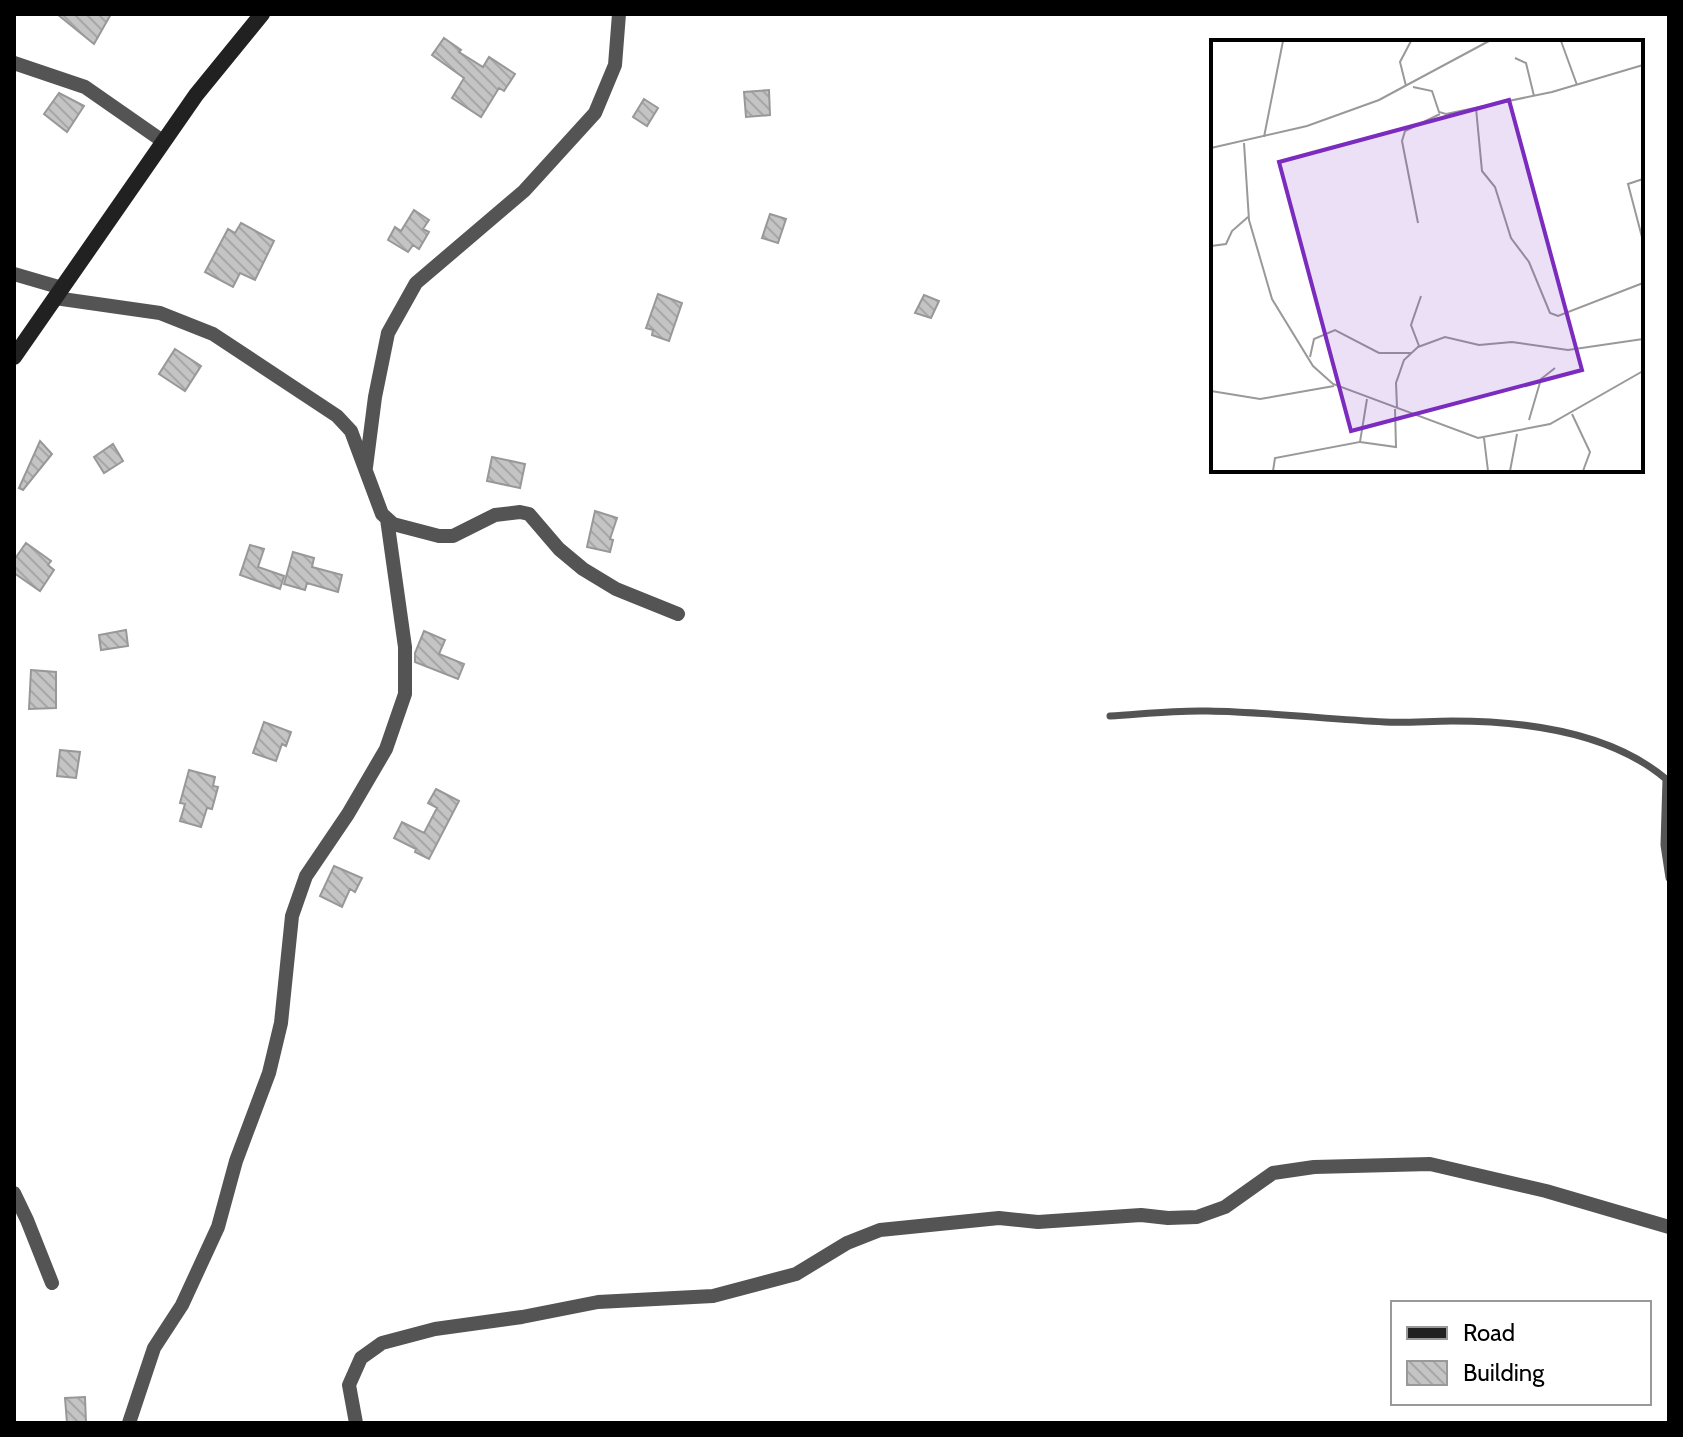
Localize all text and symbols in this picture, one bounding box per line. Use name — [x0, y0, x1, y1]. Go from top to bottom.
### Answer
inset map — [1211, 40, 1643, 472]
legend — [1391, 1301, 1651, 1405]
text: Road — [1463, 1318, 1515, 1347]
text: Building — [1463, 1358, 1545, 1387]

